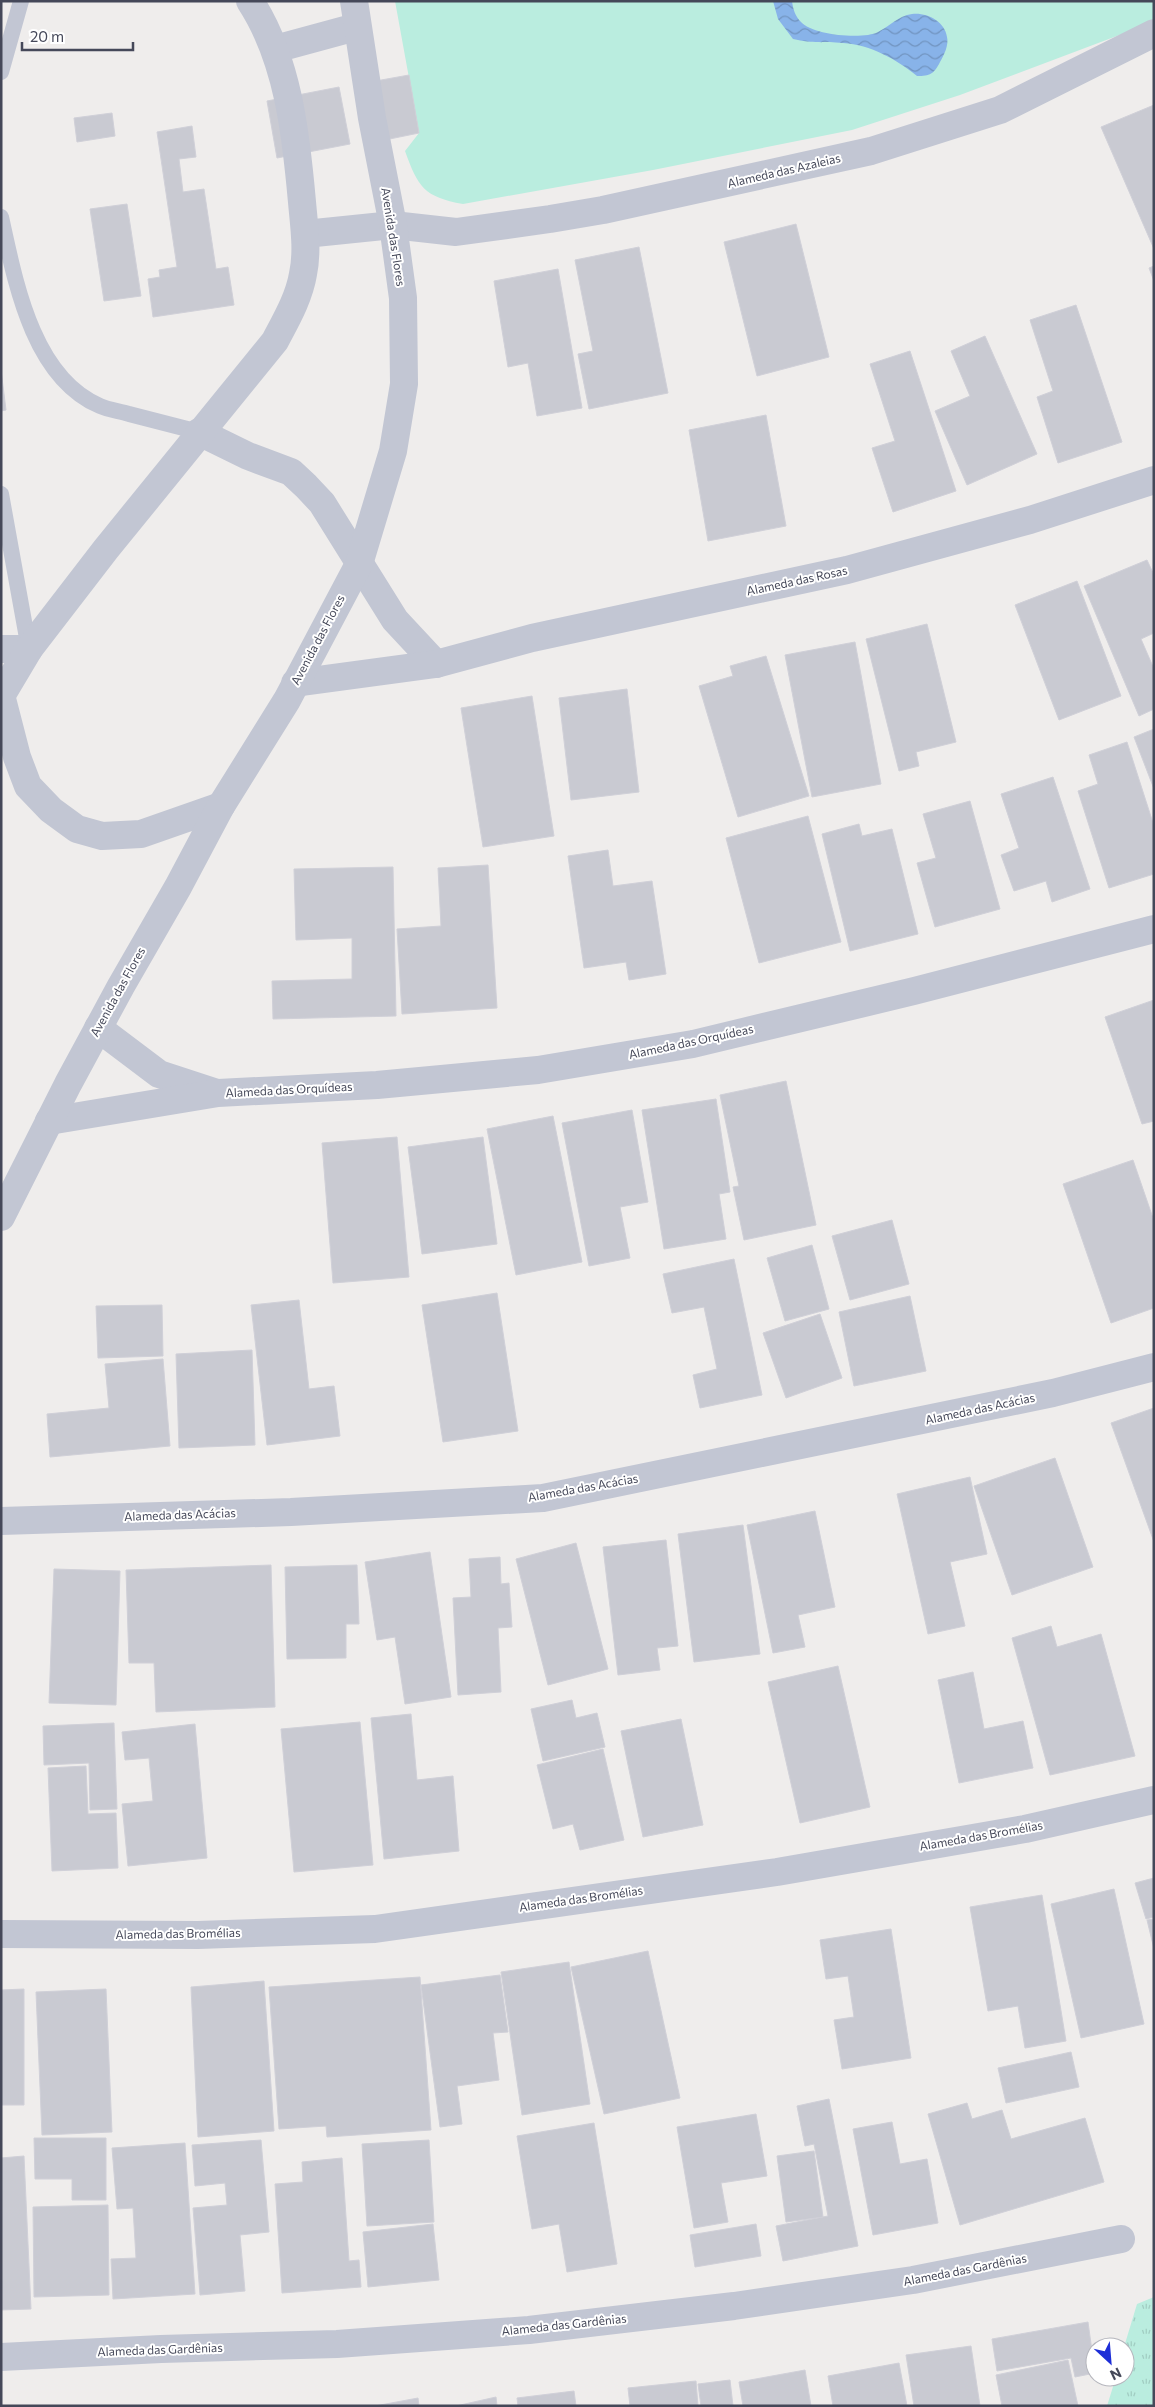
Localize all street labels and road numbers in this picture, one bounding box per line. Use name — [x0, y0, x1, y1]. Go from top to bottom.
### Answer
street label: Alameda das Azaleias — [726, 150, 842, 190]
street label: Avenida das Flores — [379, 186, 409, 287]
street label: Alameda das Rosas — [745, 562, 849, 598]
street label: Avenida das Flores — [287, 592, 347, 687]
street label: Avenida das Flores — [87, 944, 147, 1039]
street label: Alameda das Orquídeas — [627, 1021, 754, 1061]
street label: Alameda das Orquídeas — [225, 1079, 353, 1099]
street label: Alameda das Acácias — [924, 1390, 1036, 1426]
street label: Alameda das Acácias — [527, 1470, 639, 1504]
street label: Alameda das Acácias — [124, 1505, 236, 1523]
street label: Alameda das Bromélias — [918, 1817, 1044, 1853]
street label: Alameda das Bromélias — [518, 1882, 644, 1914]
street label: Alameda das Bromélias — [115, 1925, 241, 1941]
street label: Alameda das Gardênias — [902, 2250, 1028, 2288]
street label: Alameda das Gardênias — [501, 2310, 627, 2338]
street label: Alameda das Gardênias — [97, 2340, 223, 2358]

